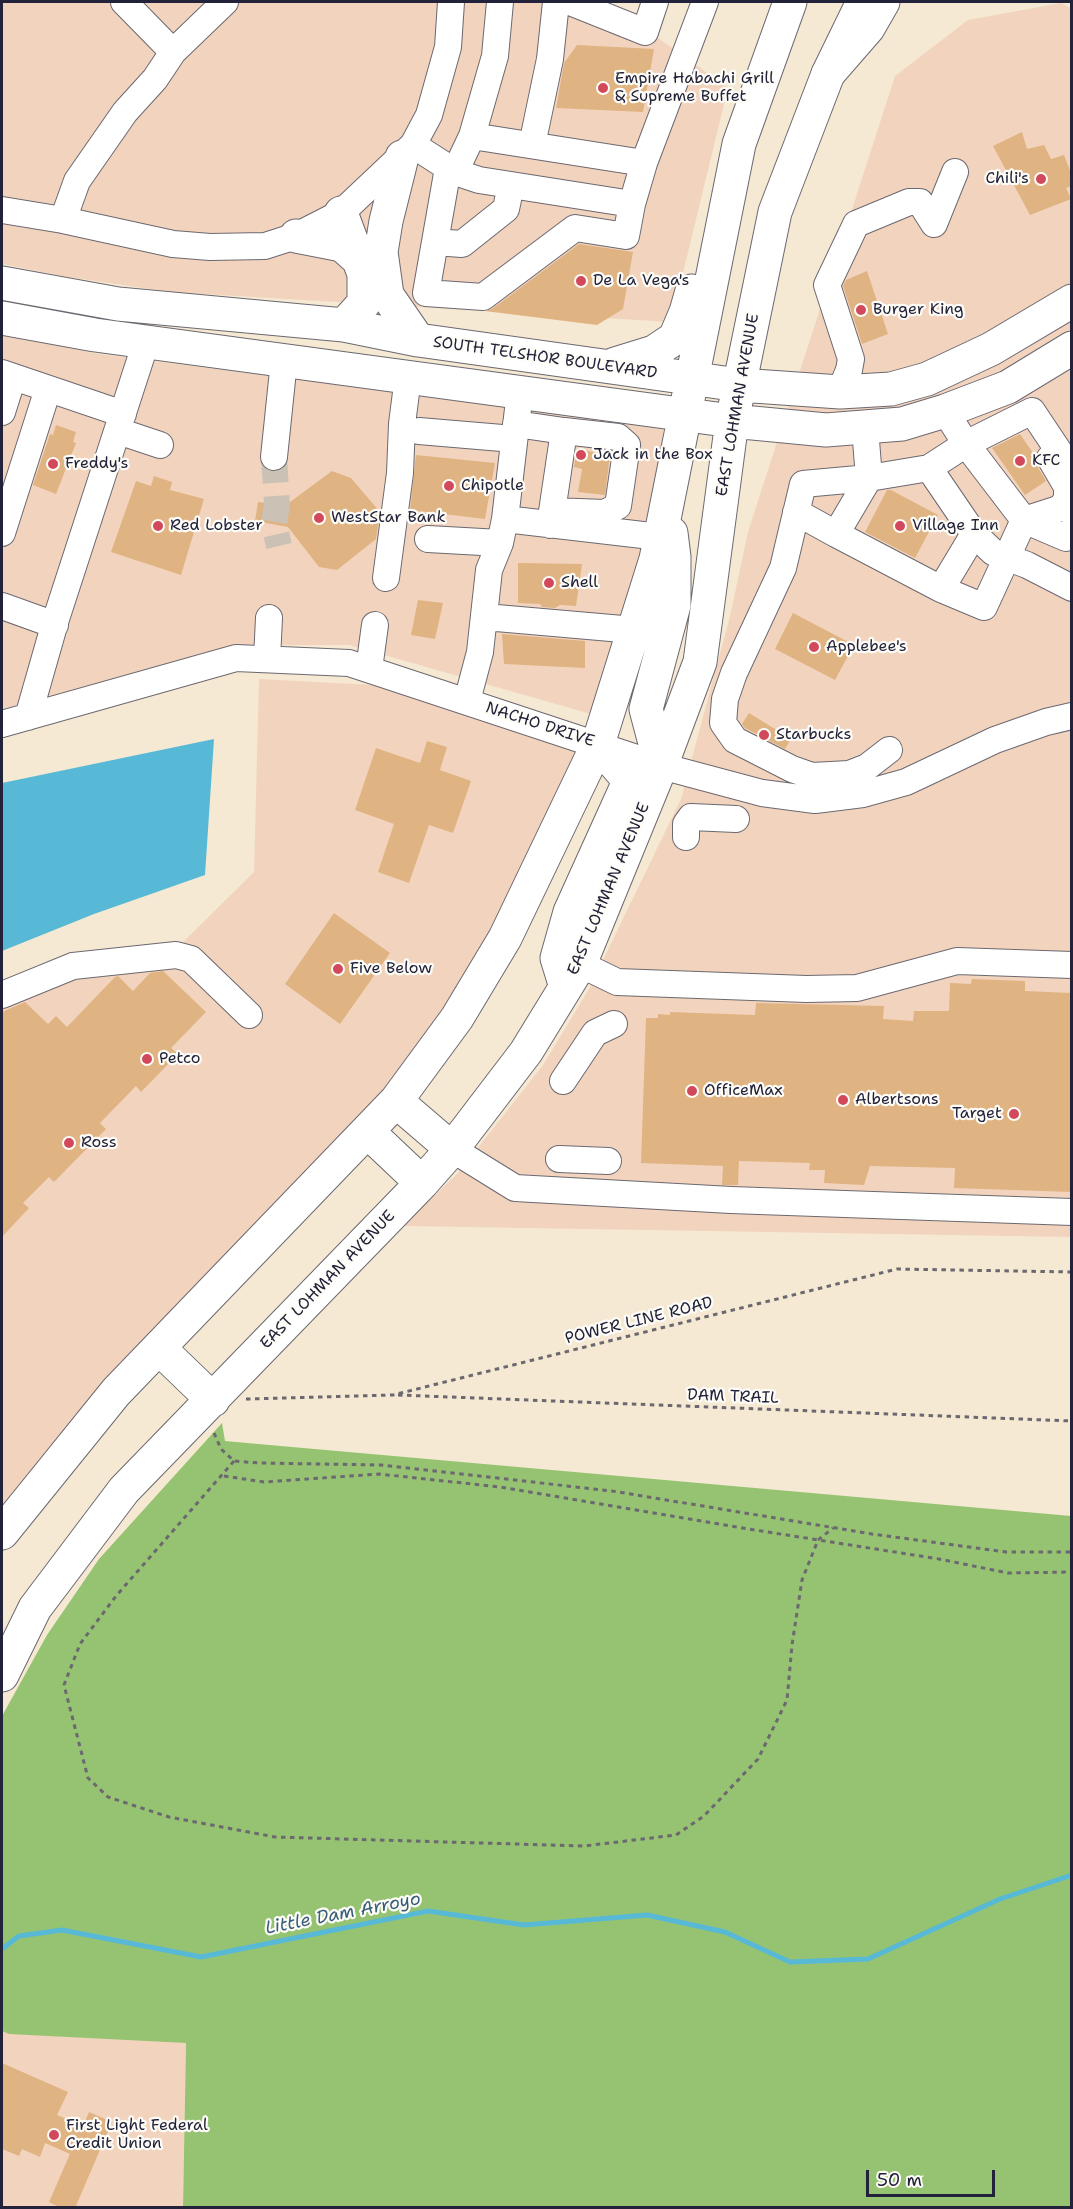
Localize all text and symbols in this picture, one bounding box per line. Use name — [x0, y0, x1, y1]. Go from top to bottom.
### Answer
place label: Empire Habachi Grill & Supreme Buffet — [615, 69, 774, 107]
marker: Empire Habachi Grill & Supreme Buffet — [596, 81, 610, 95]
place label: Chili's — [985, 169, 1029, 189]
marker: Chili's — [1034, 172, 1048, 186]
place label: De La Vega's — [593, 271, 690, 291]
marker: De La Vega's — [574, 274, 588, 288]
place label: Burger King — [873, 300, 964, 320]
marker: Burger King — [854, 303, 868, 317]
street label: EAST LOHMAN AVENUE — [712, 312, 764, 498]
street label: SOUTH TELSHOR BOULEVARD — [432, 333, 658, 383]
place label: Jack in the Box — [593, 445, 713, 465]
marker: Jack in the Box — [574, 448, 588, 462]
place label: KFC — [1032, 451, 1060, 471]
place label: Freddy's — [65, 454, 128, 474]
marker: KFC — [1013, 454, 1027, 468]
marker: Freddy's — [46, 457, 60, 471]
place label: Chipotle — [461, 476, 524, 496]
marker: Chipotle — [442, 479, 456, 493]
place label: WestStar Bank — [331, 508, 446, 528]
marker: WestStar Bank — [312, 511, 326, 525]
place label: Red Lobster — [170, 516, 263, 536]
place label: Village Inn — [912, 516, 999, 536]
marker: Red Lobster — [151, 519, 165, 533]
marker: Village Inn — [893, 519, 907, 533]
place label: Shell — [561, 573, 598, 593]
marker: Shell — [542, 576, 556, 590]
place label: Applebee's — [826, 637, 907, 657]
marker: Applebee's — [807, 640, 821, 654]
street label: NACHO DRIVE — [483, 698, 597, 752]
place label: Starbucks — [776, 725, 851, 745]
marker: Starbucks — [757, 728, 771, 742]
street label: EAST LOHMAN AVENUE — [564, 800, 654, 978]
place label: Five Below — [350, 959, 432, 979]
marker: Five Below — [331, 962, 345, 976]
place label: Petco — [159, 1049, 200, 1069]
marker: Petco — [140, 1052, 154, 1066]
place label: OfficeMax — [704, 1081, 783, 1101]
marker: OfficeMax — [685, 1084, 699, 1098]
place label: Albertsons — [855, 1090, 939, 1110]
marker: Albertsons — [836, 1093, 850, 1107]
place label: Target — [952, 1104, 1002, 1124]
marker: Target — [1007, 1107, 1021, 1121]
place label: Ross — [81, 1133, 117, 1153]
marker: Ross — [62, 1136, 76, 1150]
street label: EAST LOHMAN AVENUE — [257, 1207, 399, 1353]
street label: POWER LINE ROAD — [563, 1293, 715, 1349]
street label: DAM TRAIL — [687, 1386, 779, 1408]
water label: Little Dam Arroyo — [264, 1888, 422, 1940]
place label: First Light Federal Credit Union — [66, 2116, 208, 2154]
marker: First Light Federal Credit Union — [47, 2128, 61, 2142]
scale bar — [869, 2158, 998, 2196]
text: 50 m — [877, 2168, 922, 2192]

